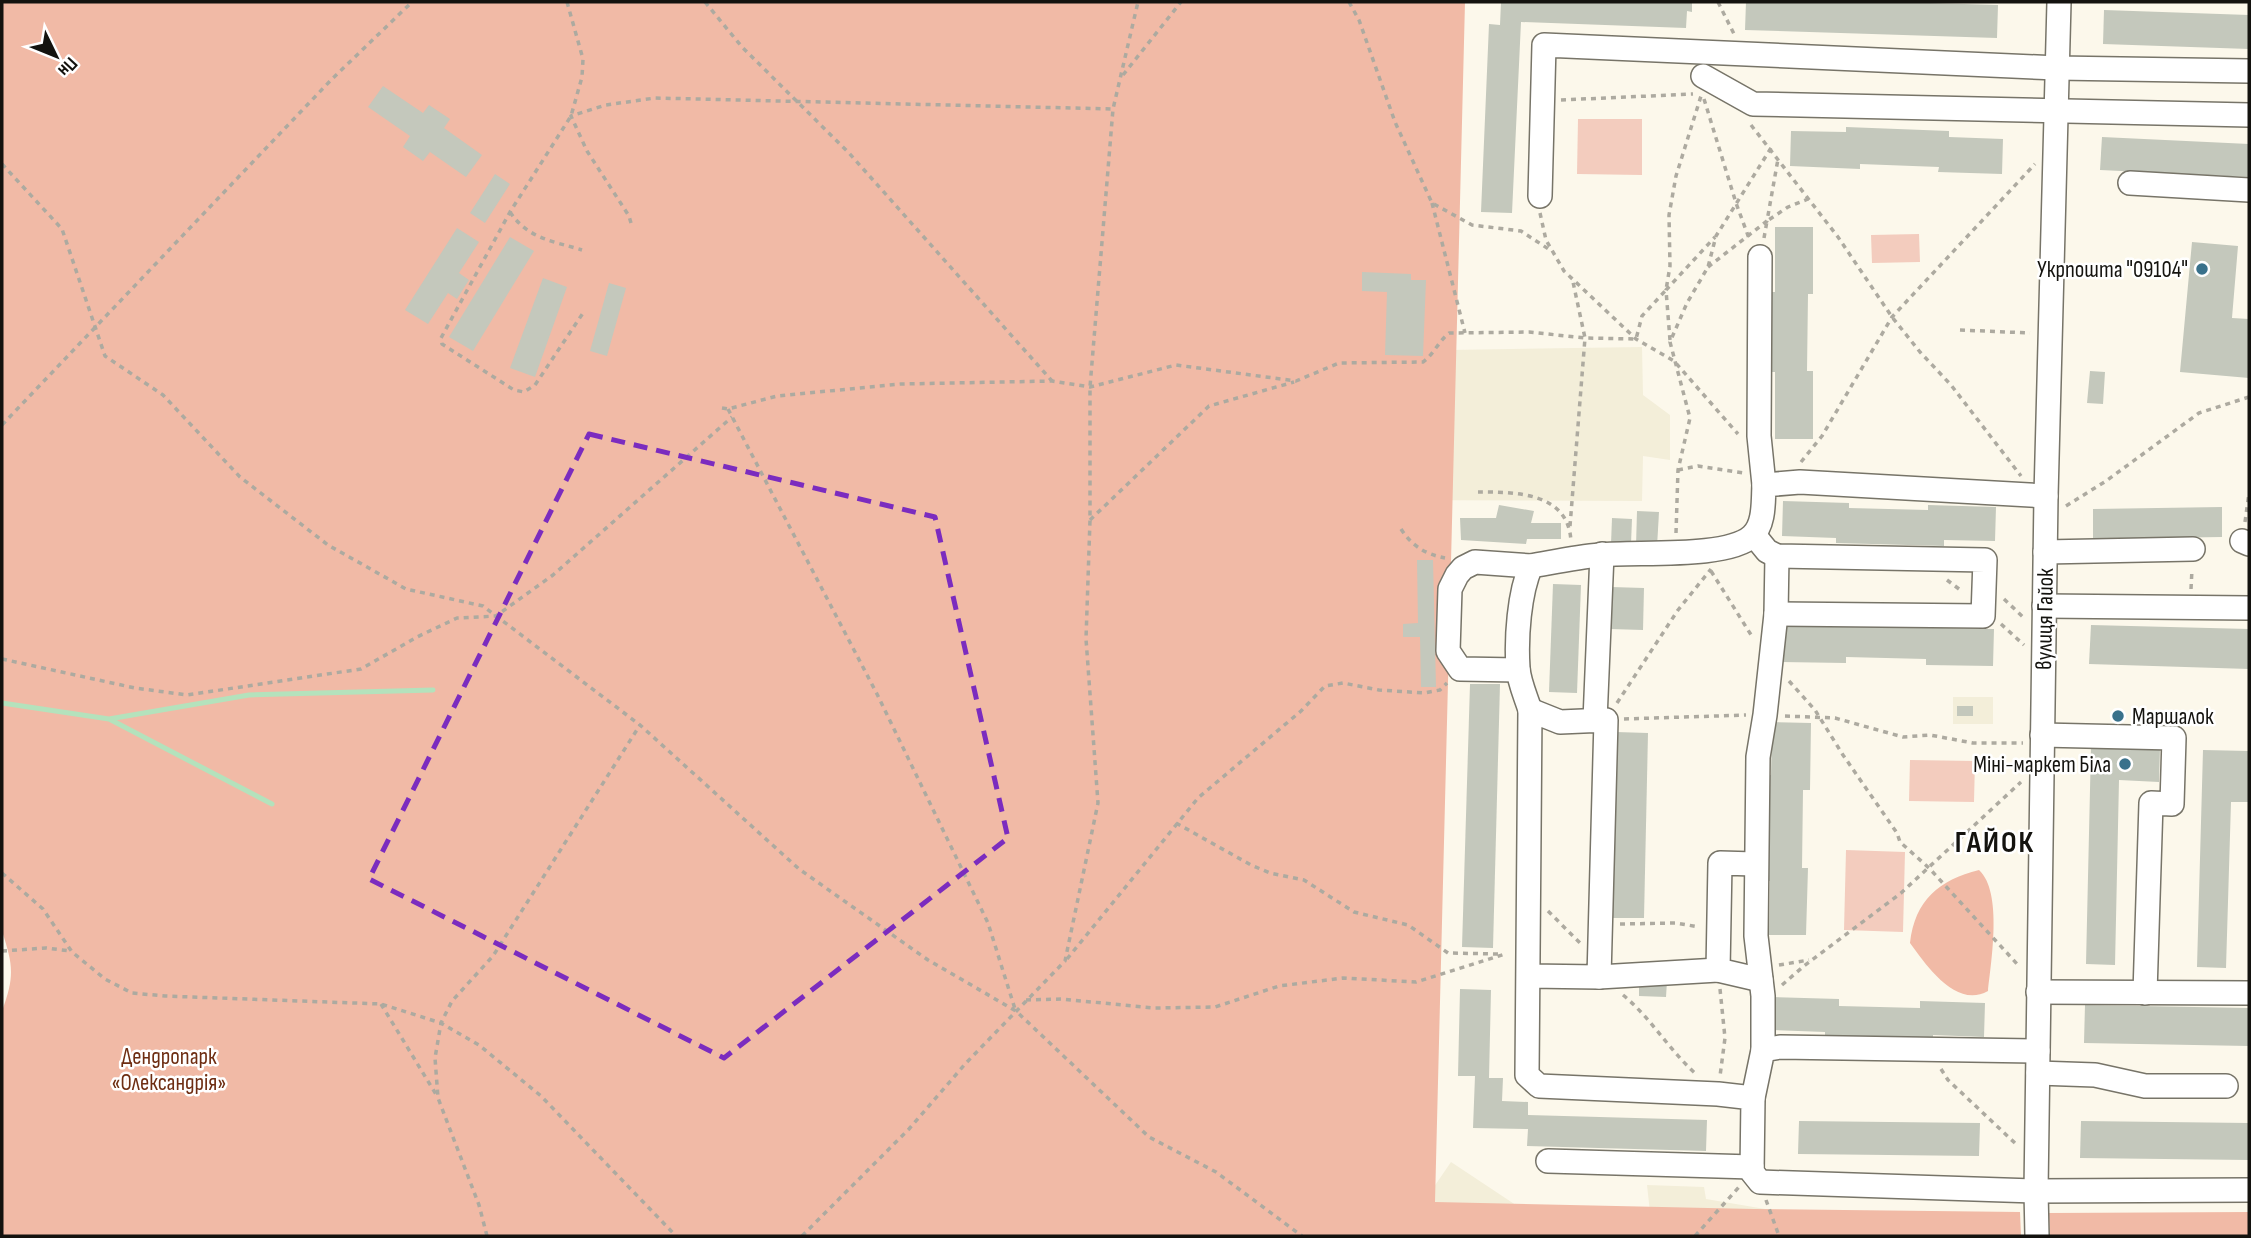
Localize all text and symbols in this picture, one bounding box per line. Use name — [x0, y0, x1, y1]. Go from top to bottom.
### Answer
north arrow — [21, 21, 91, 91]
text: Пн — [53, 52, 82, 81]
place label: Укрпошта "09104" — [2037, 256, 2188, 284]
marker: Укрпошта "09104" — [2194, 261, 2210, 277]
street label: вулиця Гайок — [2030, 568, 2060, 670]
place label: Маршалок — [2132, 703, 2214, 731]
marker: Маршалок — [2110, 708, 2126, 724]
place label: Міні-маркет Біла — [1973, 751, 2111, 779]
marker: Міні-маркет Біла — [2117, 756, 2133, 772]
district label: ГАЙОК — [1955, 825, 2035, 861]
park label: Дендропарк «Олександрія» — [112, 1043, 226, 1097]

